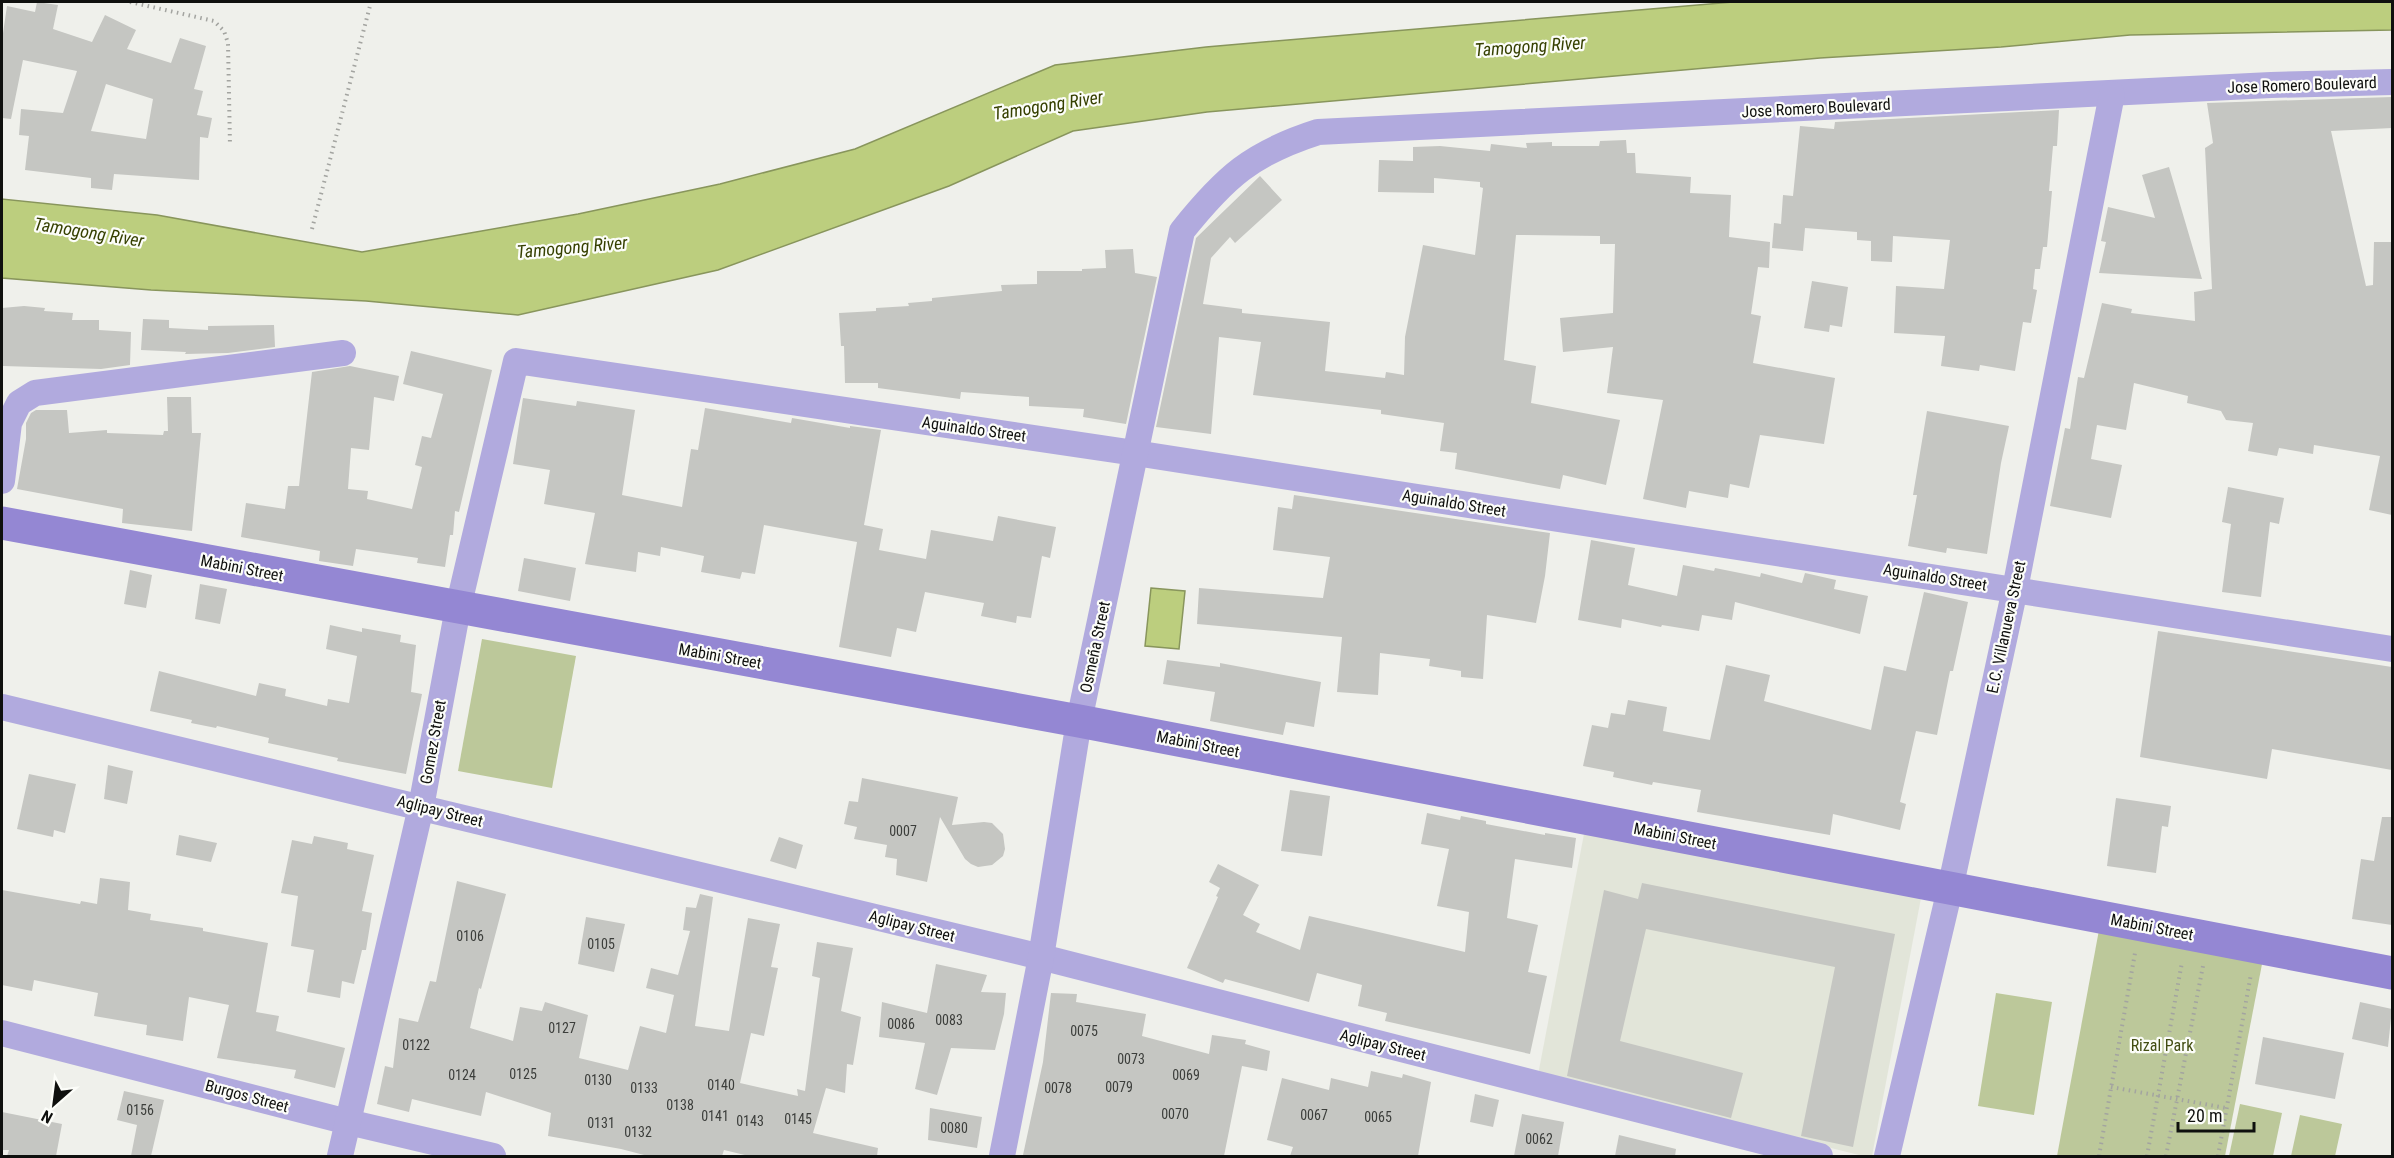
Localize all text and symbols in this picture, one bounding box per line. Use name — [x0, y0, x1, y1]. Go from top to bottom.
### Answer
water label: Tamogong River — [1474, 32, 1587, 60]
street label: Jose Romero Boulevard — [2227, 73, 2377, 97]
water label: Tamogong River — [992, 86, 1105, 124]
street label: Jose Romero Boulevard — [1741, 95, 1891, 121]
water label: Tamogong River — [33, 213, 146, 251]
water label: Tamogong River — [516, 232, 629, 262]
street label: Aguinaldo Street — [921, 412, 1027, 446]
street label: Aguinaldo Street — [1401, 485, 1507, 521]
street label: Mabini Street — [199, 551, 285, 585]
street label: Aguinaldo Street — [1882, 559, 1988, 595]
street label: E.C. Villanueva Street — [1983, 559, 2029, 695]
street label: Osmeña Street — [1076, 599, 1114, 694]
street label: Mabini Street — [677, 639, 763, 673]
street label: Gomez Street — [416, 698, 450, 786]
street label: Mabini Street — [1155, 727, 1241, 761]
street label: Aglipay Street — [395, 791, 485, 831]
street label: Mabini Street — [1632, 819, 1718, 853]
house number: 0007 — [889, 823, 917, 839]
street label: Aglipay Street — [867, 906, 957, 946]
street label: Mabini Street — [2109, 910, 2195, 944]
house number: 0106 — [456, 928, 484, 944]
house number: 0105 — [587, 936, 615, 952]
house number: 0083 — [935, 1012, 963, 1028]
house number: 0086 — [887, 1016, 915, 1032]
house number: 0127 — [548, 1020, 576, 1036]
house number: 0075 — [1070, 1023, 1098, 1039]
street label: Aglipay Street — [1338, 1025, 1428, 1065]
park label: Rizal Park — [2131, 1036, 2194, 1055]
house number: 0122 — [402, 1037, 430, 1053]
house number: 0073 — [1117, 1051, 1145, 1067]
house number: 0125 — [509, 1066, 537, 1082]
house number: 0124 — [448, 1067, 476, 1083]
house number: 0069 — [1172, 1067, 1200, 1083]
house number: 0130 — [584, 1072, 612, 1088]
north arrow — [24, 1074, 84, 1134]
street label: Burgos Street — [203, 1076, 291, 1116]
house number: 0140 — [707, 1077, 735, 1093]
house number: 0079 — [1105, 1079, 1133, 1095]
house number: 0133 — [630, 1080, 658, 1096]
house number: 0078 — [1044, 1080, 1072, 1096]
scale bar — [2178, 1095, 2254, 1133]
house number: 0138 — [666, 1097, 694, 1113]
house number: 0156 — [126, 1102, 154, 1118]
text: 20 m — [2187, 1105, 2222, 1126]
text: N — [38, 1106, 56, 1127]
house number: 0070 — [1161, 1106, 1189, 1122]
house number: 0067 — [1300, 1107, 1328, 1123]
house number: 0141 — [701, 1108, 729, 1124]
house number: 0065 — [1364, 1109, 1392, 1125]
house number: 0145 — [784, 1111, 812, 1127]
house number: 0143 — [736, 1113, 764, 1129]
house number: 0131 — [587, 1115, 615, 1131]
house number: 0080 — [940, 1120, 968, 1136]
house number: 0132 — [624, 1124, 652, 1140]
house number: 0062 — [1525, 1131, 1553, 1147]

